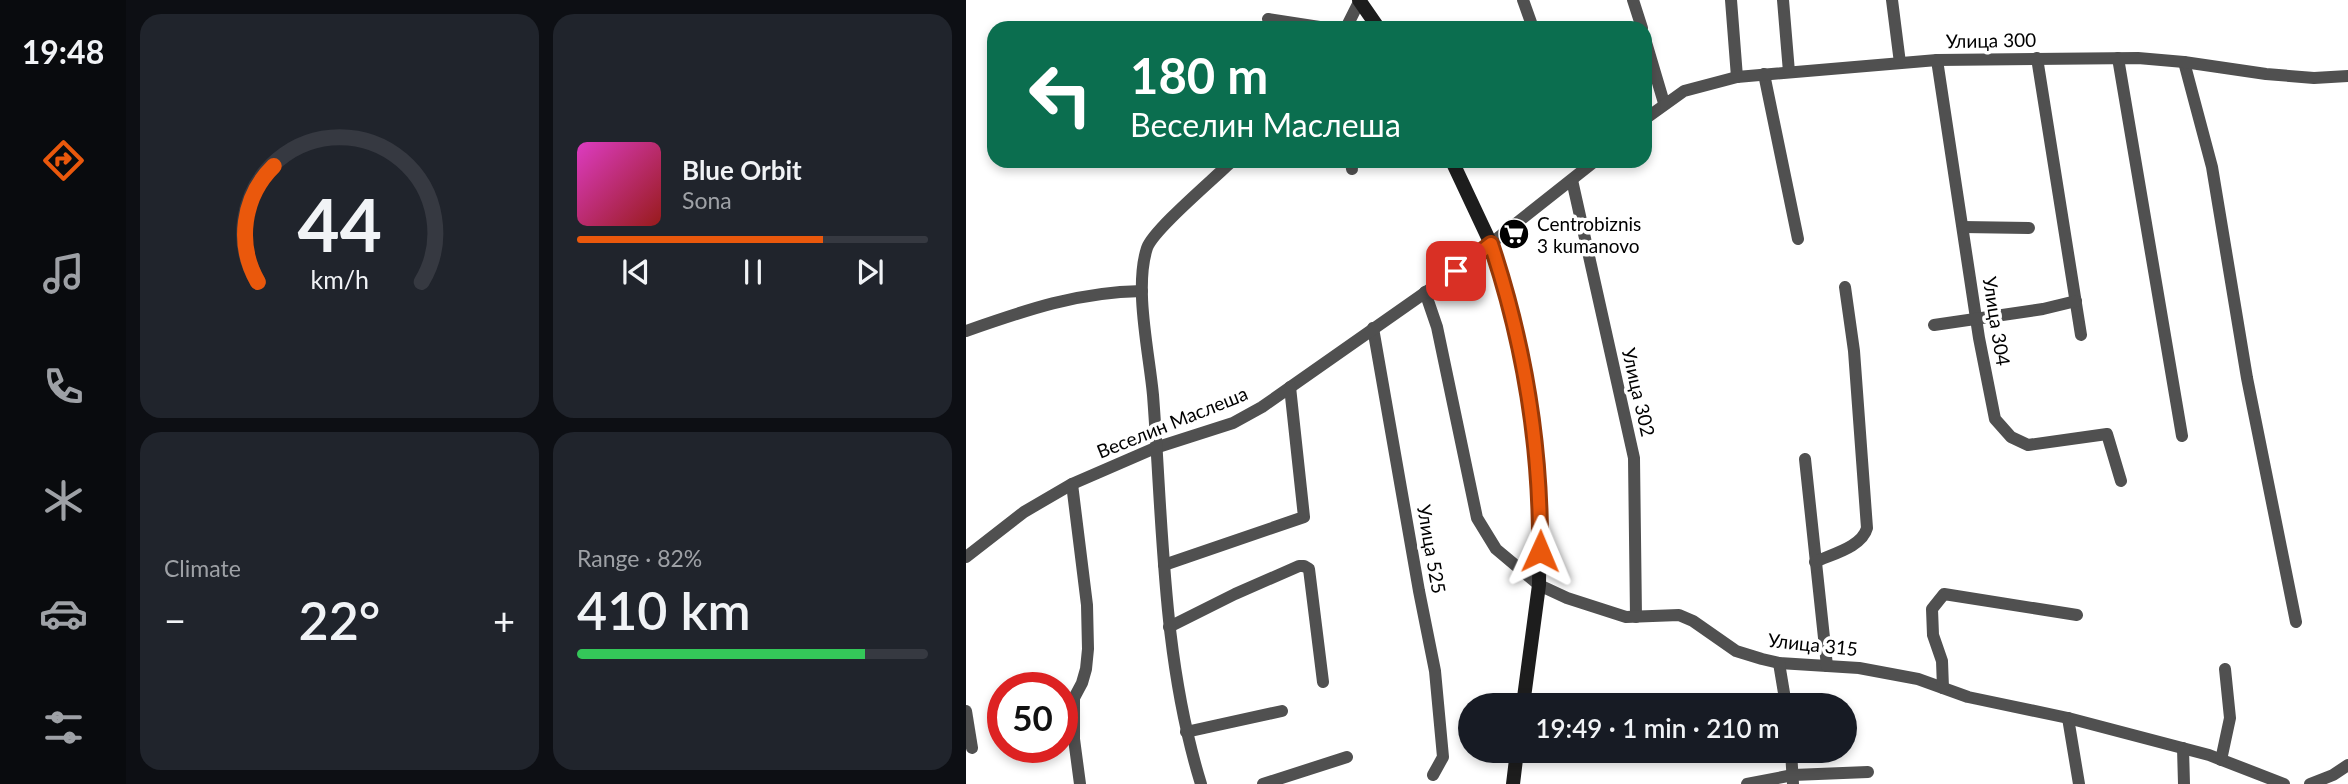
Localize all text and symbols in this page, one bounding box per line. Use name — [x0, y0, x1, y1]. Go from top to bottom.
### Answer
street label: Улица 300 — [1946, 28, 2036, 52]
text: 19:48 — [22, 32, 104, 71]
text: 180 m — [1130, 46, 1268, 104]
icon: left — [1015, 49, 1106, 140]
text: Веселин Маслеша — [1130, 105, 1401, 144]
icon: directions — [39, 136, 88, 185]
text: Blue Orbit — [682, 154, 802, 186]
text: 44 — [297, 181, 382, 269]
text: Sona — [682, 186, 732, 214]
place label: Centrobiznis 3 kumanovo — [1537, 212, 1641, 257]
supermarket icon: Centrobiznis 3 kumanovo — [1497, 217, 1531, 251]
pin — [1426, 241, 1486, 301]
icon: music — [39, 249, 88, 298]
icon: arrive — [1437, 252, 1475, 290]
icon: previous — [617, 253, 655, 291]
icon: pause — [734, 253, 772, 291]
icon: next — [851, 253, 889, 291]
text: km/h — [310, 264, 369, 294]
street label: Улица 304 — [1979, 275, 2015, 367]
street label: Улица 302 — [1618, 345, 1660, 439]
icon: phone — [39, 362, 88, 411]
street label: Веселин Маслеша — [1093, 381, 1251, 463]
icon: climate — [39, 476, 88, 525]
street label: Улица 525 — [1413, 503, 1451, 595]
position arrow — [1503, 514, 1577, 588]
text: Range · 82% — [577, 544, 702, 572]
text: Climate — [164, 554, 241, 582]
text: 410 km — [577, 579, 751, 641]
icon: car — [39, 589, 88, 638]
text: 22° — [299, 589, 380, 651]
text: − — [164, 597, 186, 643]
text: + — [493, 597, 515, 643]
street label: Улица 315 — [1767, 628, 1859, 660]
speed limit sign: 50 — [987, 672, 1078, 763]
icon: filters — [39, 703, 88, 752]
text: 19:49 · 1 min · 210 m — [1535, 712, 1780, 744]

